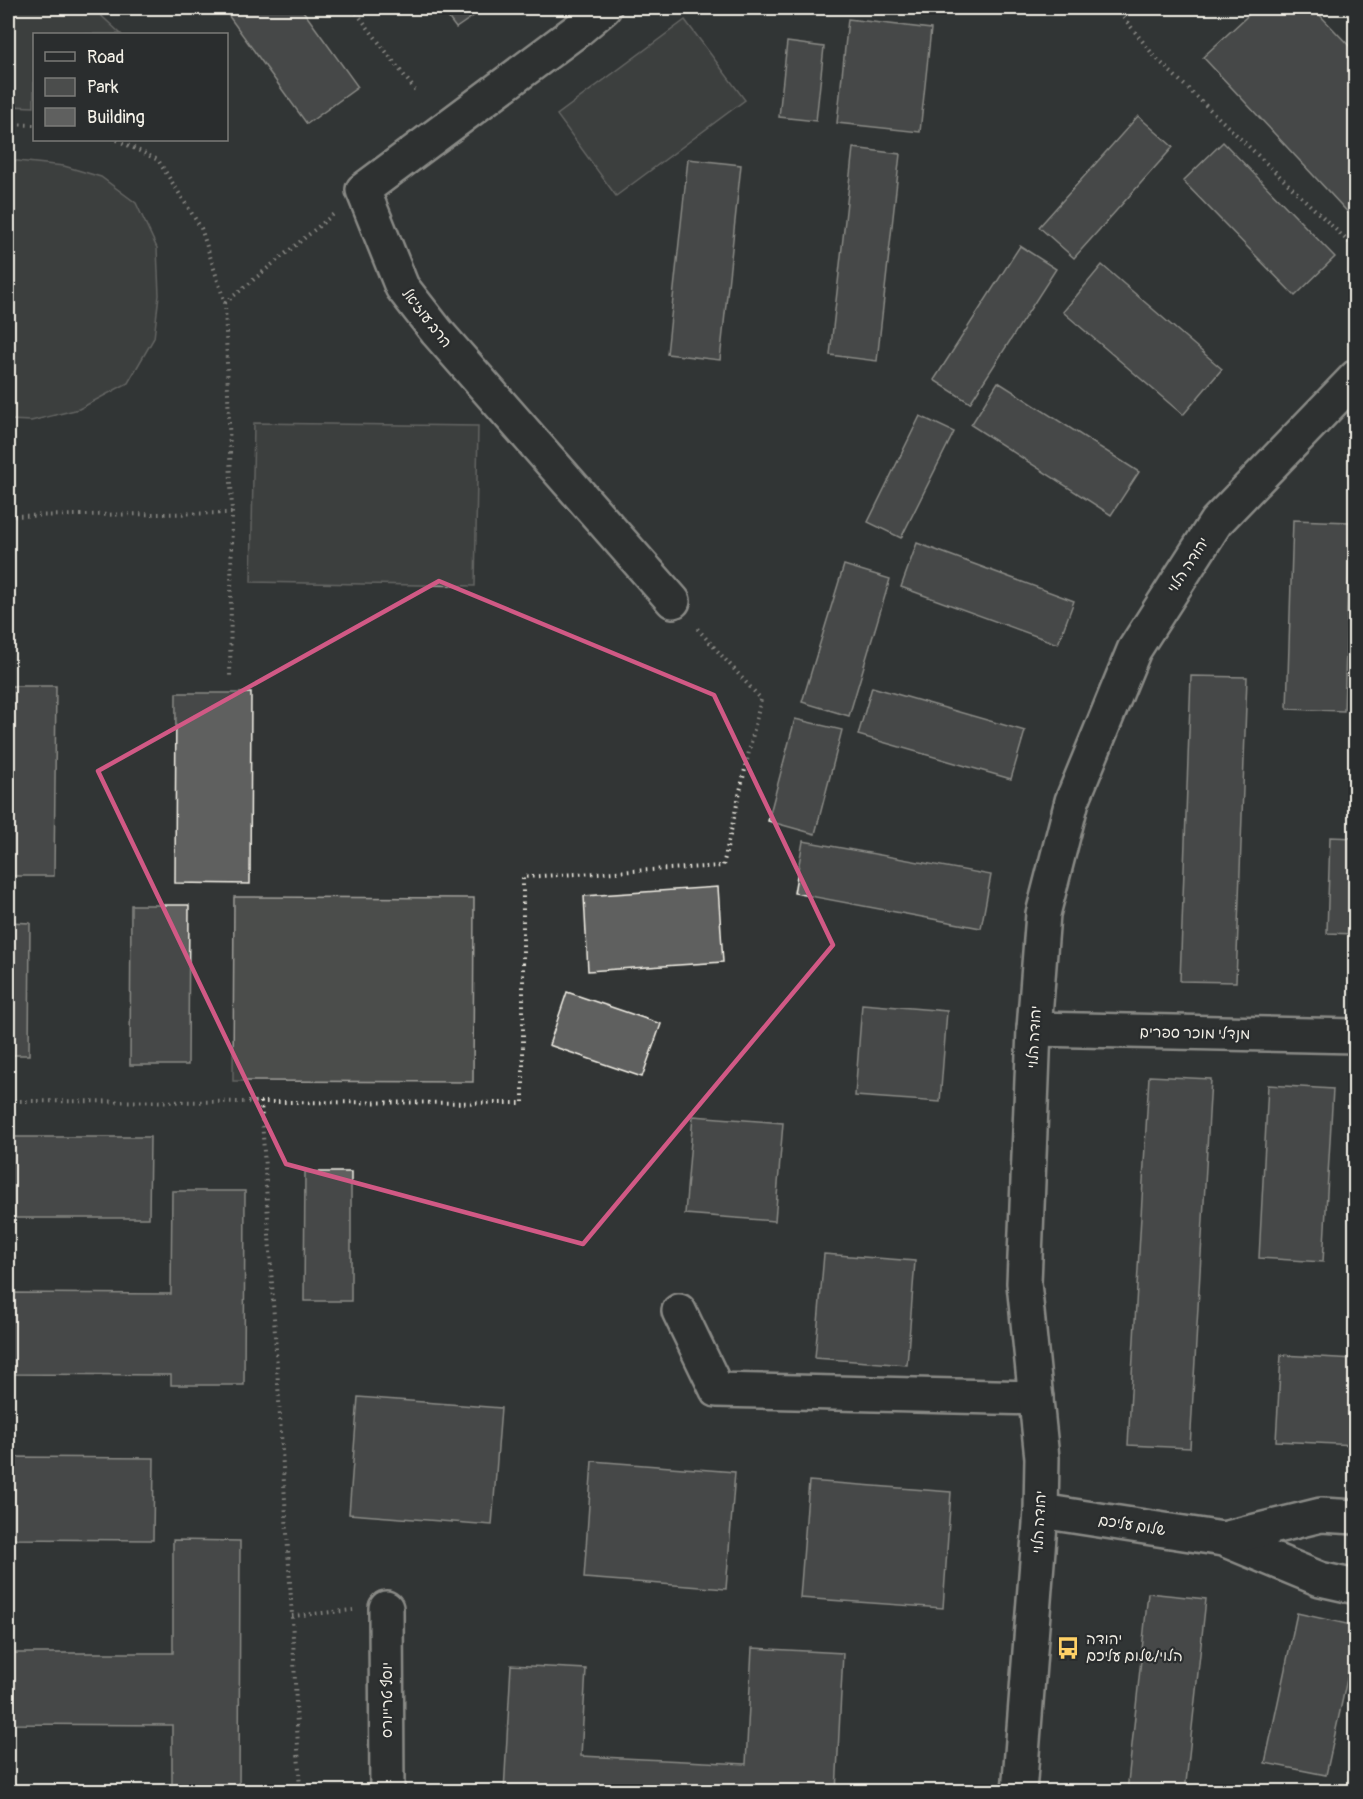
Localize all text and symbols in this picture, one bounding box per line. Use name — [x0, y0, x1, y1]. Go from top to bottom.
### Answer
legend — [33, 33, 228, 141]
text: Road — [87, 46, 124, 69]
text: Park — [87, 76, 119, 99]
text: Building — [87, 106, 145, 129]
street label: הרב עוזיאל — [398, 285, 456, 352]
street label: יהודה הלוי — [1163, 534, 1214, 597]
street label: יהודה הלוי — [1023, 1005, 1046, 1069]
street label: מנדלי מוכר ספרים — [1139, 1023, 1251, 1044]
street label: יהודה הלוי — [1028, 1490, 1051, 1554]
street label: שלום עליכם — [1097, 1511, 1167, 1540]
place label: יהודה הלוי/שלום עליכם — [1086, 1630, 1183, 1666]
bus stop icon: יהודה הלוי/שלום עליכם — [1055, 1635, 1081, 1661]
street label: יוסף טרייורס — [378, 1662, 397, 1738]

